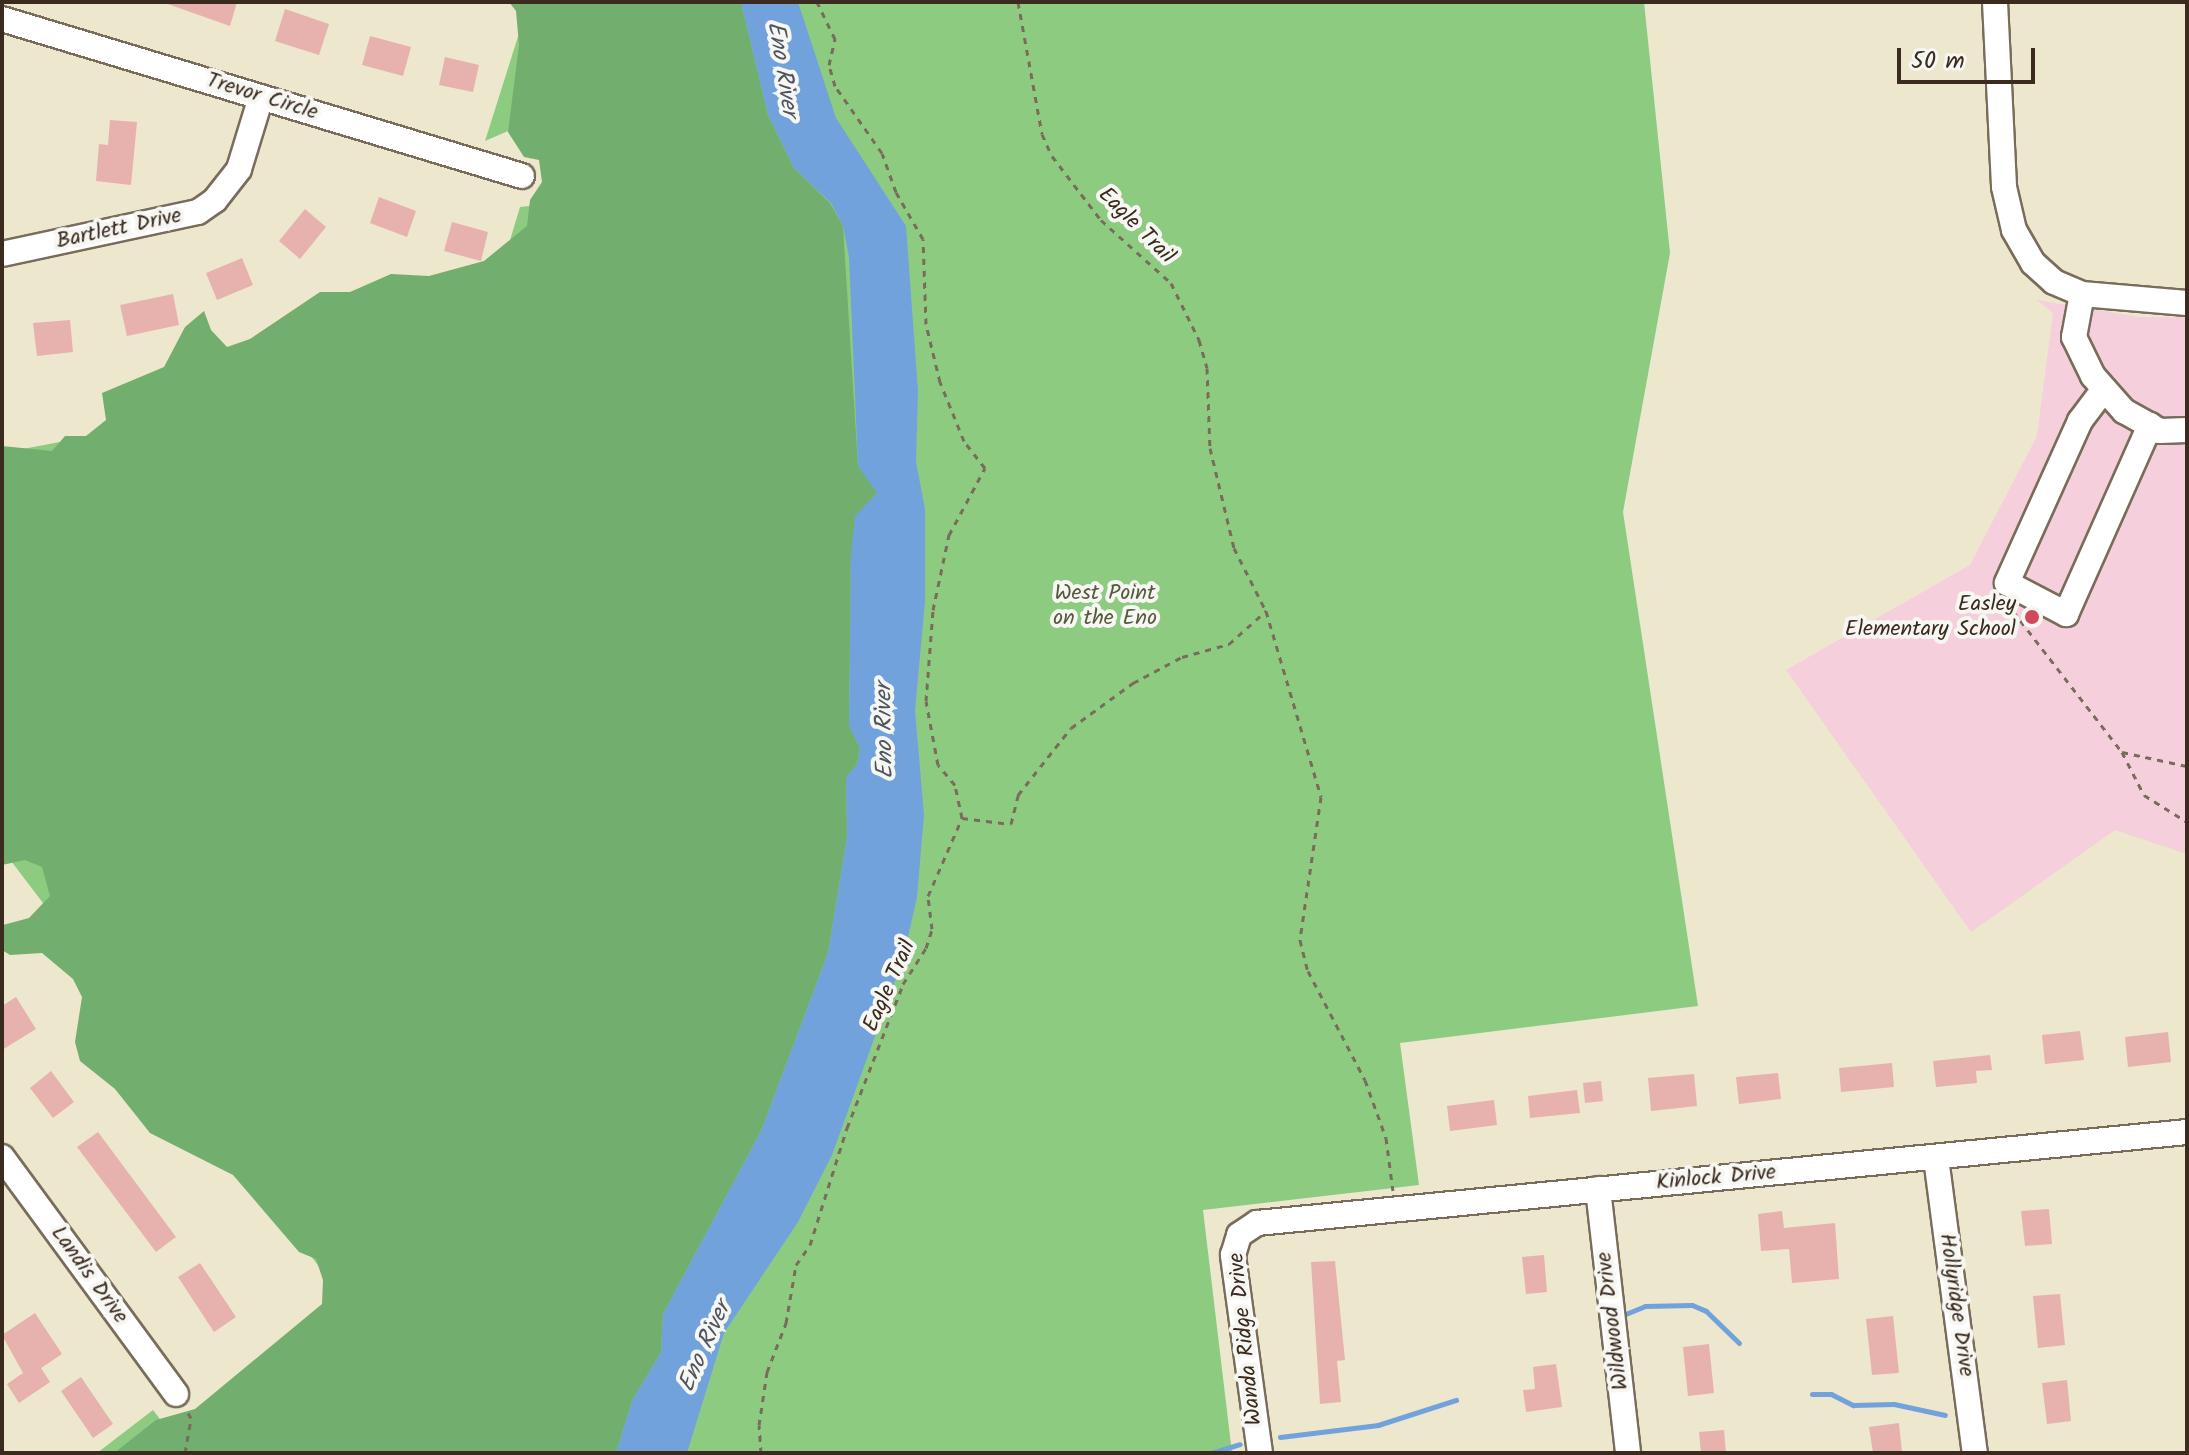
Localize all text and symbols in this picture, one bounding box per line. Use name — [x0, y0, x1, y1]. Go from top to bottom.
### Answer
water label: Eno River — [760, 19, 804, 119]
scale bar — [1901, 32, 2039, 82]
text: 50 m — [1911, 42, 1965, 81]
street label: Trevor Circle — [203, 68, 321, 126]
street label: Eagle Trail — [1092, 182, 1180, 270]
street label: Bartlett Drive — [54, 203, 184, 255]
park label: West Point on the Eno — [1053, 580, 1157, 632]
place label: Easley Elementary School — [1845, 591, 2016, 642]
marker: Easley Elementary School — [2023, 608, 2041, 626]
water label: Eno River — [870, 683, 900, 779]
street label: Eagle Trail — [858, 936, 922, 1036]
street label: Kinlock Drive — [1655, 1160, 1777, 1196]
street label: Landis Drive — [45, 1221, 133, 1329]
street label: Hollyridge Drive — [1933, 1232, 1979, 1378]
street label: Wildwood Drive — [1591, 1250, 1635, 1392]
street label: Wanda Ridge Drive — [1224, 1251, 1268, 1427]
water label: Eno River — [672, 1297, 738, 1397]

